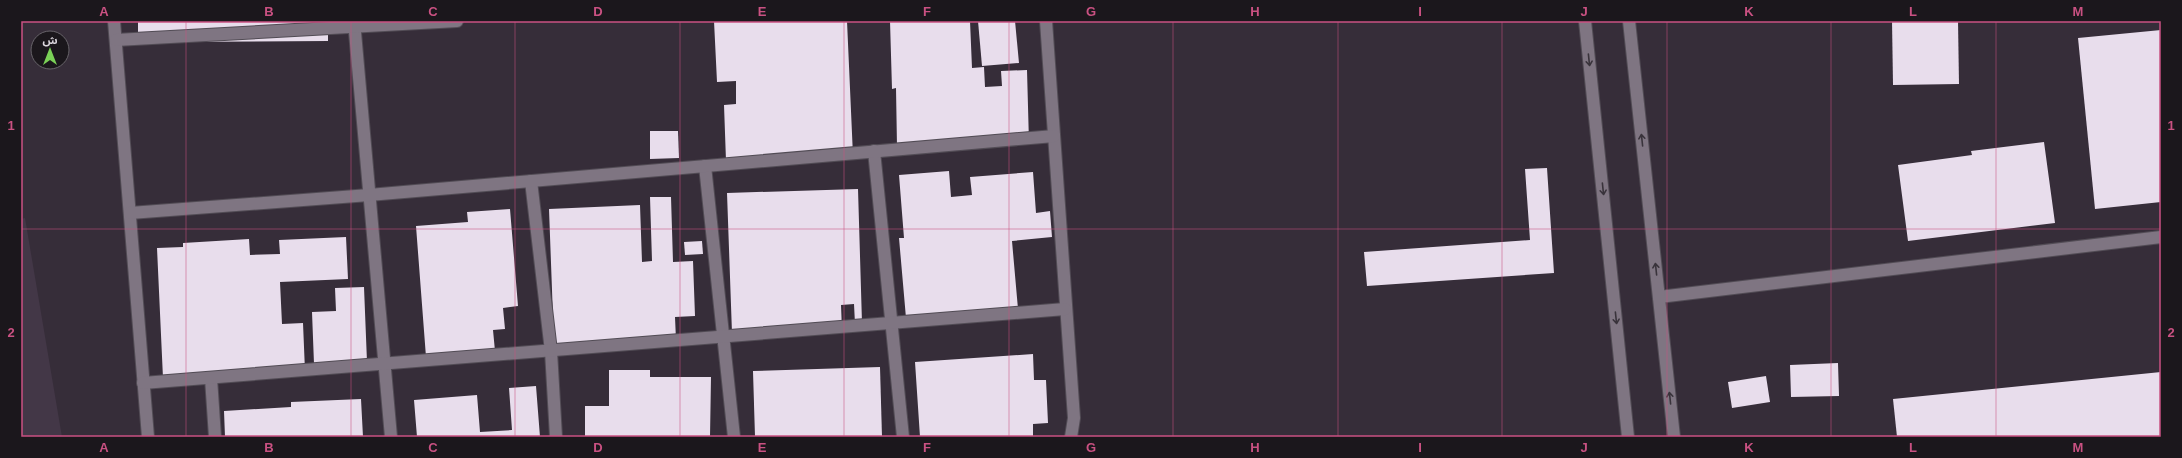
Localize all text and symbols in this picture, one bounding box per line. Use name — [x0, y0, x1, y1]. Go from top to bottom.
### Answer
text: A — [99, 4, 109, 19]
text: B — [264, 4, 274, 19]
text: C — [428, 4, 438, 19]
text: D — [593, 4, 603, 19]
text: E — [758, 4, 767, 19]
text: F — [923, 4, 931, 19]
text: G — [1086, 4, 1096, 19]
text: H — [1250, 4, 1260, 19]
text: I — [1418, 4, 1422, 19]
text: J — [1580, 4, 1588, 19]
text: K — [1744, 4, 1754, 19]
text: L — [1909, 4, 1917, 19]
text: M — [2073, 4, 2083, 19]
north arrow — [30, 30, 70, 70]
text: ش — [42, 34, 58, 47]
one-way arrow — [1586, 53, 1593, 66]
text: 1 — [7, 118, 15, 133]
text: 1 — [2167, 118, 2175, 133]
one-way arrow — [1638, 134, 1646, 147]
one-way arrow — [1599, 182, 1606, 195]
one-way arrow — [1652, 263, 1660, 276]
one-way arrow — [1612, 311, 1620, 324]
text: 2 — [7, 325, 15, 340]
text: 2 — [2167, 325, 2175, 340]
one-way arrow — [1666, 392, 1674, 405]
text: A — [99, 440, 109, 455]
text: B — [264, 440, 274, 455]
text: C — [428, 440, 438, 455]
text: D — [593, 440, 603, 455]
text: E — [758, 440, 767, 455]
text: F — [923, 440, 931, 455]
text: G — [1086, 440, 1096, 455]
text: H — [1250, 440, 1260, 455]
text: I — [1418, 440, 1422, 455]
text: J — [1580, 440, 1588, 455]
text: K — [1744, 440, 1754, 455]
text: L — [1909, 440, 1917, 455]
text: M — [2073, 440, 2083, 455]

